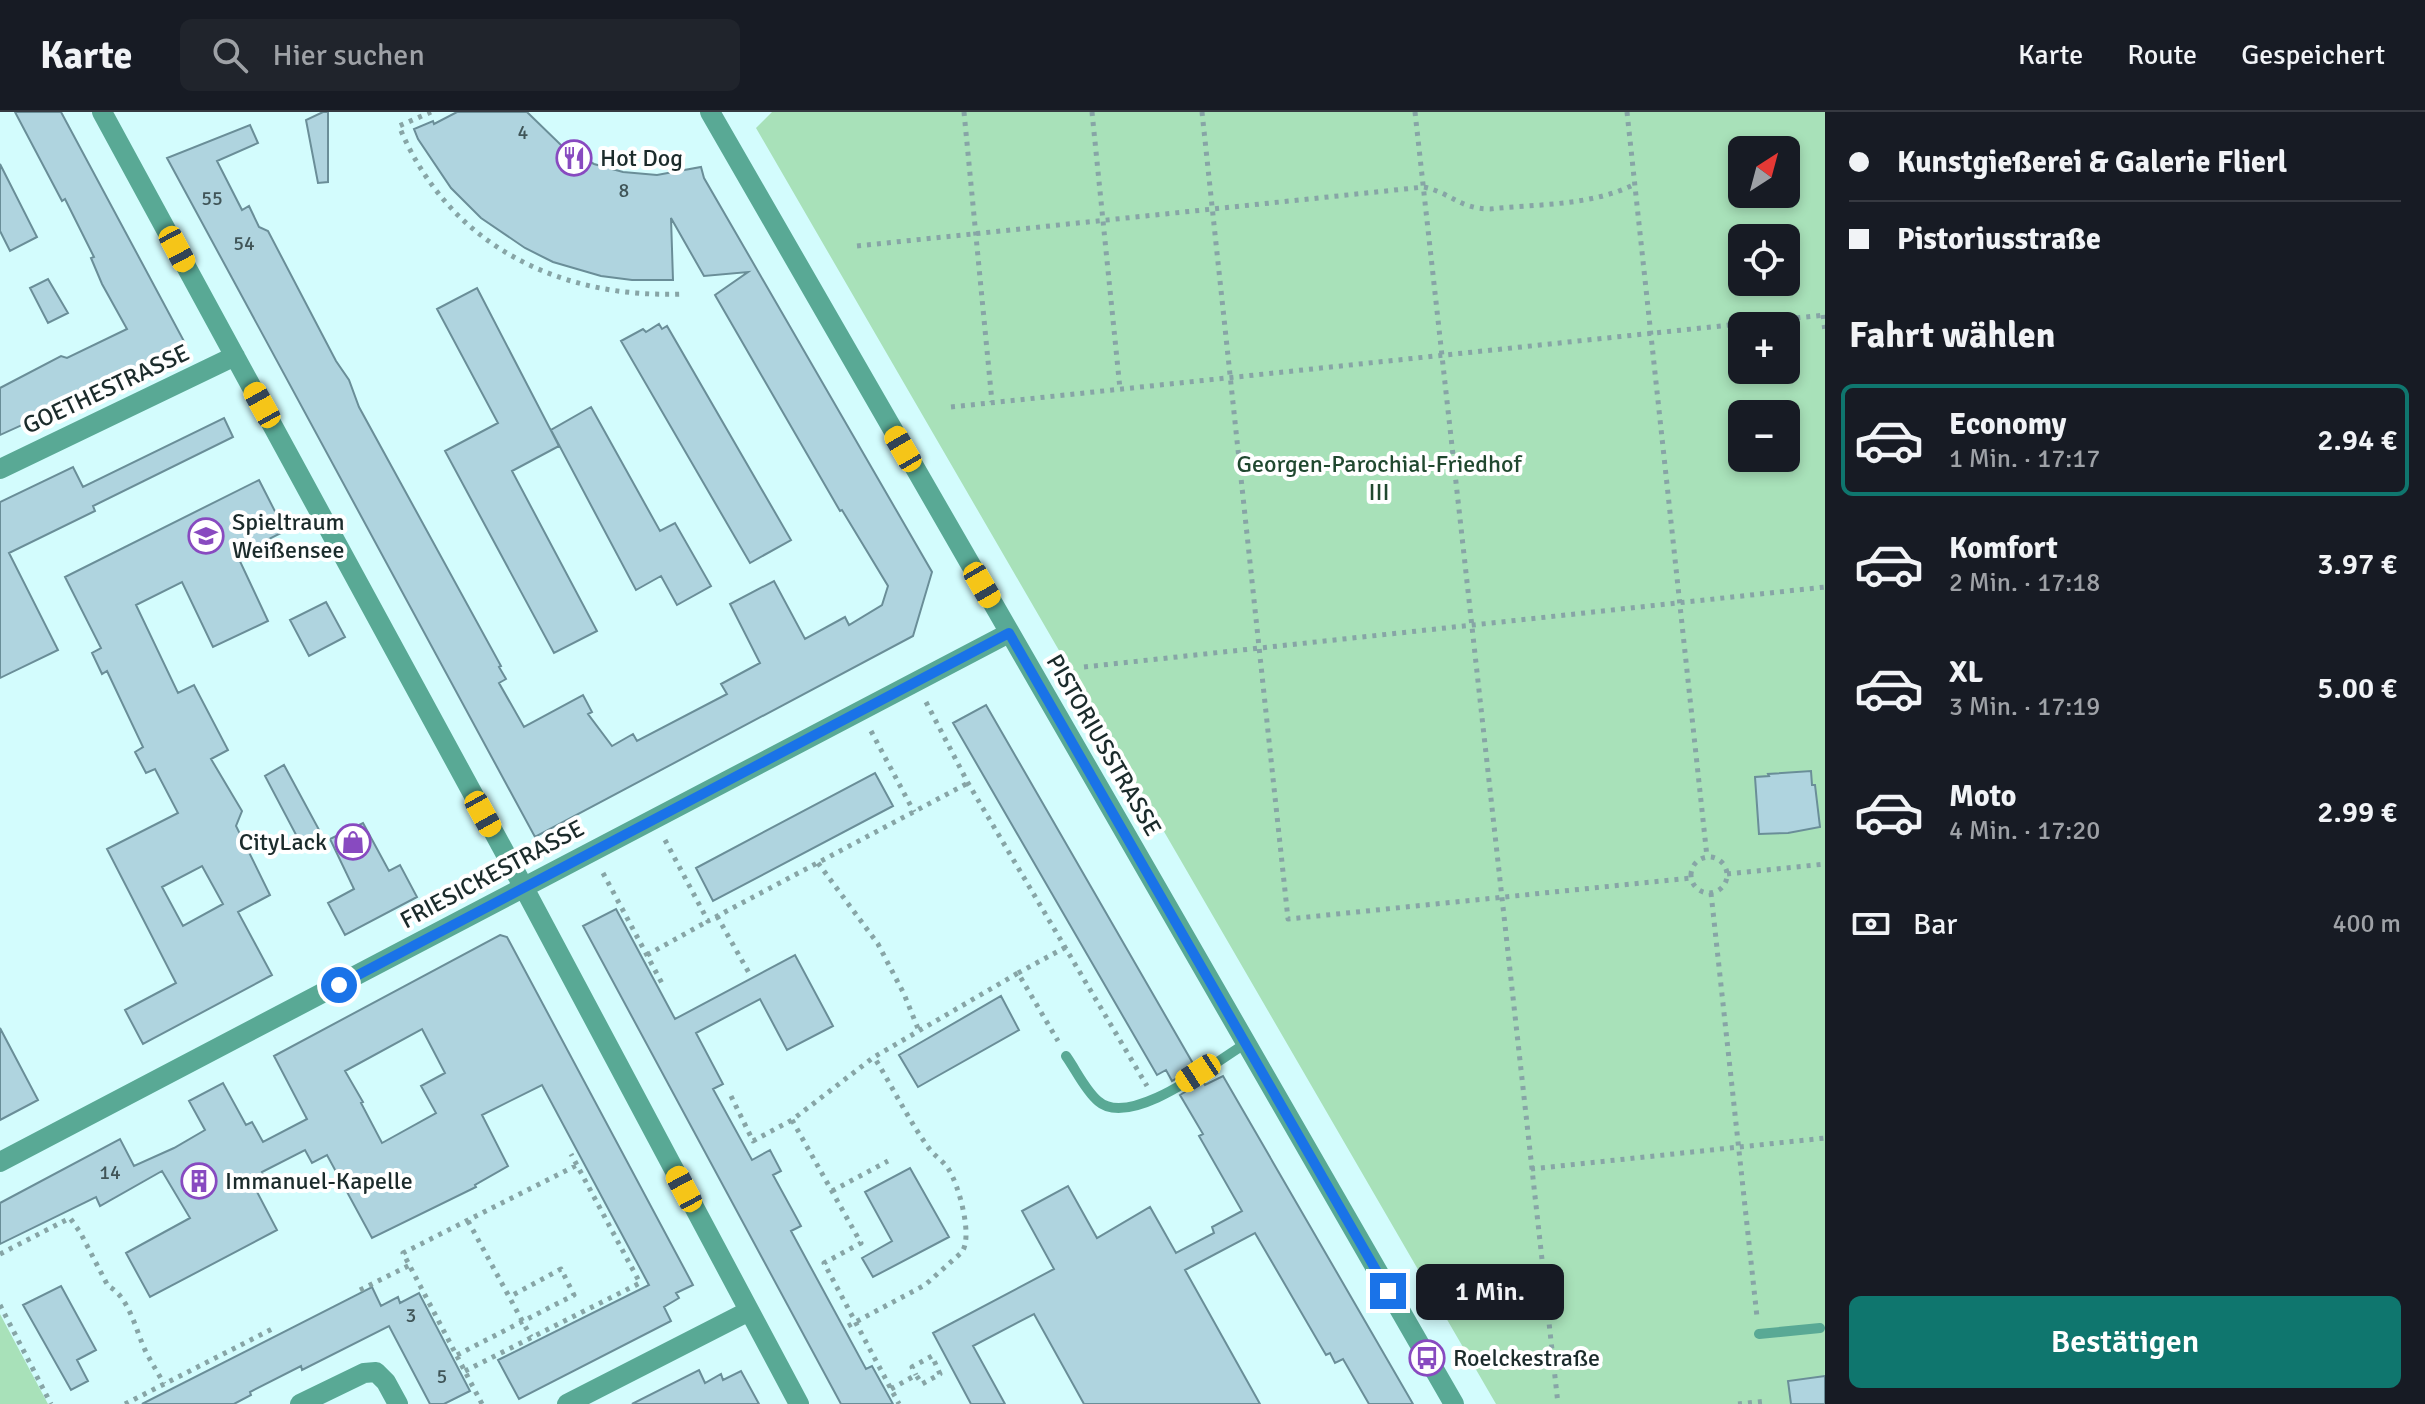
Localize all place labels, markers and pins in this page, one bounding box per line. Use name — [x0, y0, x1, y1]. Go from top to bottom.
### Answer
restaurant icon: Hot Dog — [555, 139, 593, 177]
place label: Hot Dog — [600, 143, 683, 173]
place label: Spieltraum Weißensee — [232, 507, 345, 565]
school or university icon: Spieltraum Weißensee — [187, 517, 225, 555]
shop icon: CityLack — [334, 823, 372, 861]
place label: CityLack — [239, 827, 327, 857]
building icon: Immanuel-Kapelle — [180, 1162, 218, 1200]
place label: Immanuel-Kapelle — [225, 1166, 413, 1196]
bus stop icon: Roelckestraße — [1408, 1339, 1446, 1377]
place label: Roelckestraße — [1453, 1343, 1600, 1373]

